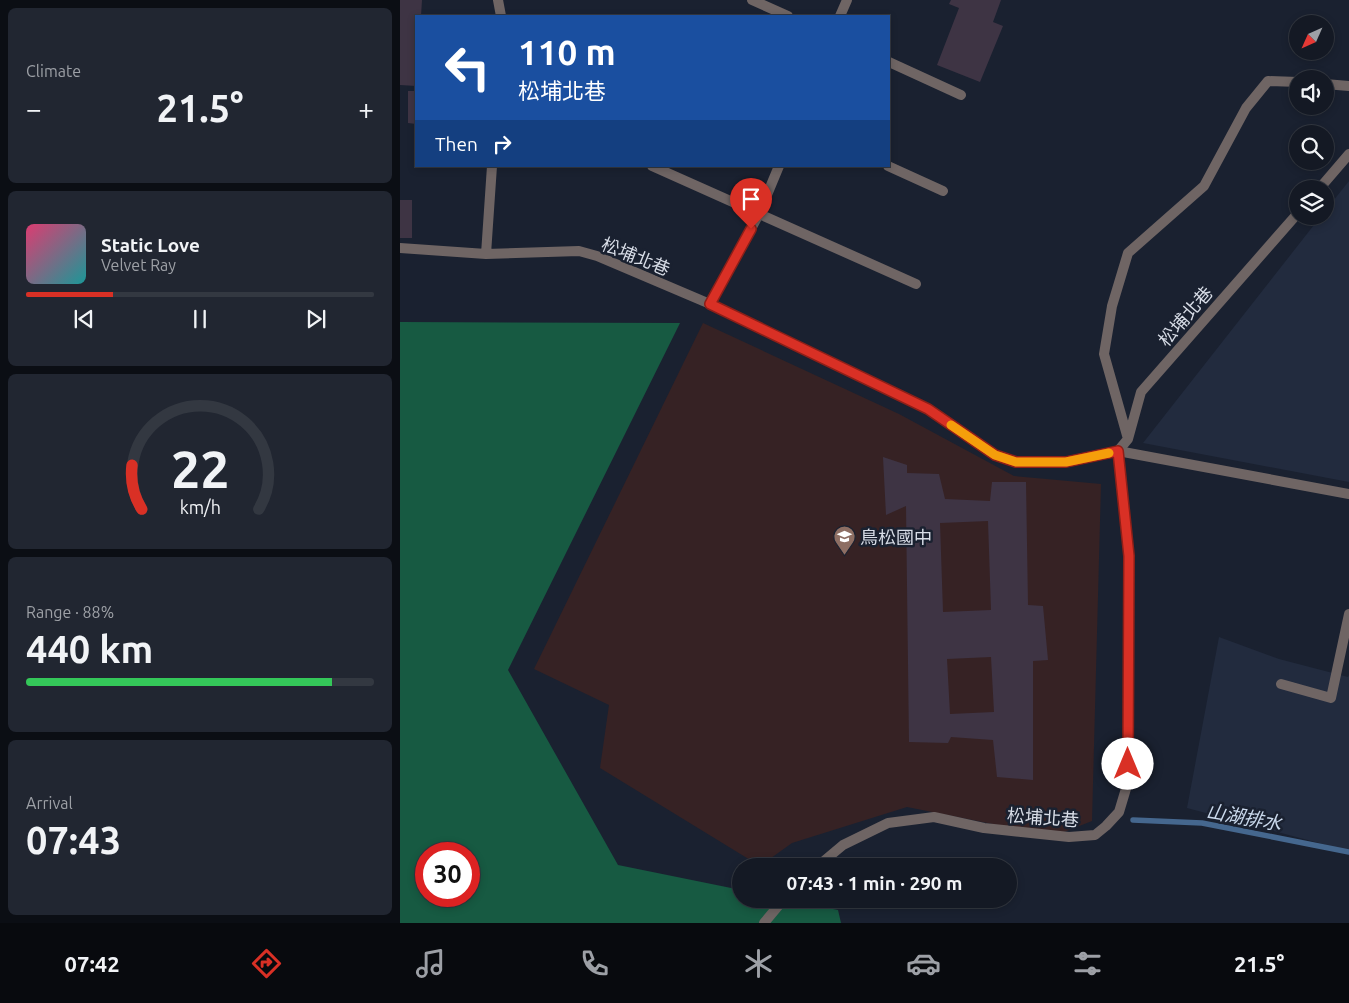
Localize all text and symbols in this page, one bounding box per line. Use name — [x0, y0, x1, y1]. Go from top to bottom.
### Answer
north arrow — [1289, 15, 1334, 60]
map controls — [1289, 15, 1334, 225]
text: 110 m — [518, 32, 616, 72]
icon: left — [435, 35, 500, 100]
text: Climate — [26, 62, 81, 80]
button: sound — [1289, 70, 1334, 115]
text: 松埔北巷 — [518, 78, 606, 103]
text: 21.5° — [156, 87, 244, 129]
text: − — [26, 93, 42, 124]
text: + — [358, 93, 374, 124]
button: search — [1289, 125, 1334, 170]
icon: right — [488, 130, 516, 158]
text: Then — [435, 133, 478, 155]
pin — [730, 178, 772, 229]
button: layers — [1289, 180, 1334, 225]
icon: arrive — [737, 185, 765, 213]
street label: 松埔北巷 — [599, 233, 673, 279]
text: Static Love — [101, 234, 200, 256]
text: Velvet Ray — [101, 256, 176, 274]
street label: 松埔北巷 — [1154, 282, 1216, 350]
icon: previous — [70, 305, 98, 333]
icon: pause — [186, 305, 214, 333]
icon: next — [302, 305, 330, 333]
text: 22 — [171, 440, 229, 498]
text: km/h — [179, 497, 221, 517]
school or university icon: 鳥松國中 — [832, 525, 856, 556]
place label: 鳥松國中 — [860, 527, 932, 547]
text: Range · 88% — [26, 603, 114, 621]
text: 440 km — [26, 628, 153, 670]
position arrow — [1101, 737, 1153, 789]
text: Arrival — [26, 794, 73, 812]
water label: 山湖排水 — [1205, 800, 1284, 835]
street label: 松埔北巷 — [1006, 805, 1080, 829]
text: 07:43 — [26, 819, 121, 861]
speed limit sign: 30 — [415, 842, 480, 907]
text: 07:43 · 1 min · 290 m — [787, 872, 962, 894]
icon: directions — [249, 946, 284, 981]
icon: music — [413, 946, 448, 981]
icon: phone — [577, 946, 612, 981]
icon: climate — [741, 946, 776, 981]
icon: car — [906, 946, 941, 981]
icon: filters — [1070, 946, 1105, 981]
text: 07:42 — [65, 951, 120, 976]
text: 21.5° — [1234, 951, 1284, 976]

